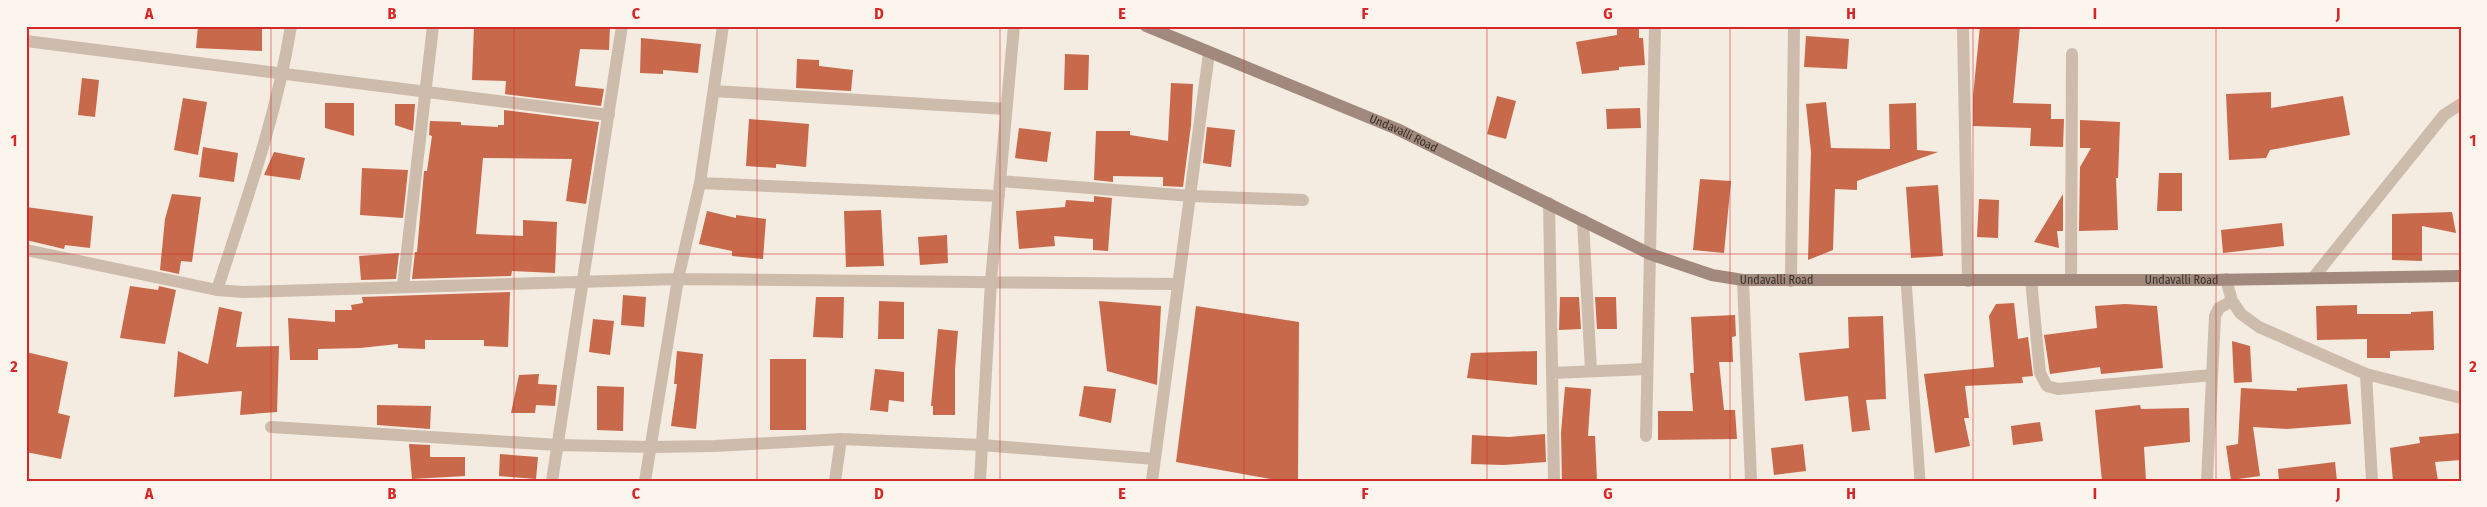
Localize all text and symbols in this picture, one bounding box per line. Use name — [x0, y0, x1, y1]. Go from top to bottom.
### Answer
text: A — [144, 4, 154, 23]
text: B — [388, 4, 397, 23]
text: C — [632, 4, 641, 23]
text: D — [874, 4, 884, 23]
text: E — [1118, 4, 1126, 23]
text: F — [1361, 4, 1369, 23]
text: G — [1603, 4, 1613, 23]
text: H — [1846, 4, 1856, 23]
text: I — [2093, 4, 2097, 23]
text: J — [2335, 4, 2340, 23]
street label: Undavalli Road — [1367, 111, 1440, 155]
text: 1 — [11, 131, 17, 150]
text: 1 — [2470, 131, 2476, 150]
street label: Undavalli Road — [1740, 273, 1813, 287]
street label: Undavalli Road — [2145, 273, 2219, 287]
text: 2 — [9, 357, 18, 376]
text: 2 — [2468, 357, 2477, 376]
text: A — [144, 484, 154, 503]
text: B — [388, 484, 397, 503]
text: C — [632, 484, 641, 503]
text: D — [874, 484, 884, 503]
text: E — [1118, 484, 1126, 503]
text: F — [1361, 484, 1369, 503]
text: G — [1603, 484, 1613, 503]
text: H — [1846, 484, 1856, 503]
text: I — [2093, 484, 2097, 503]
text: J — [2335, 484, 2340, 503]

